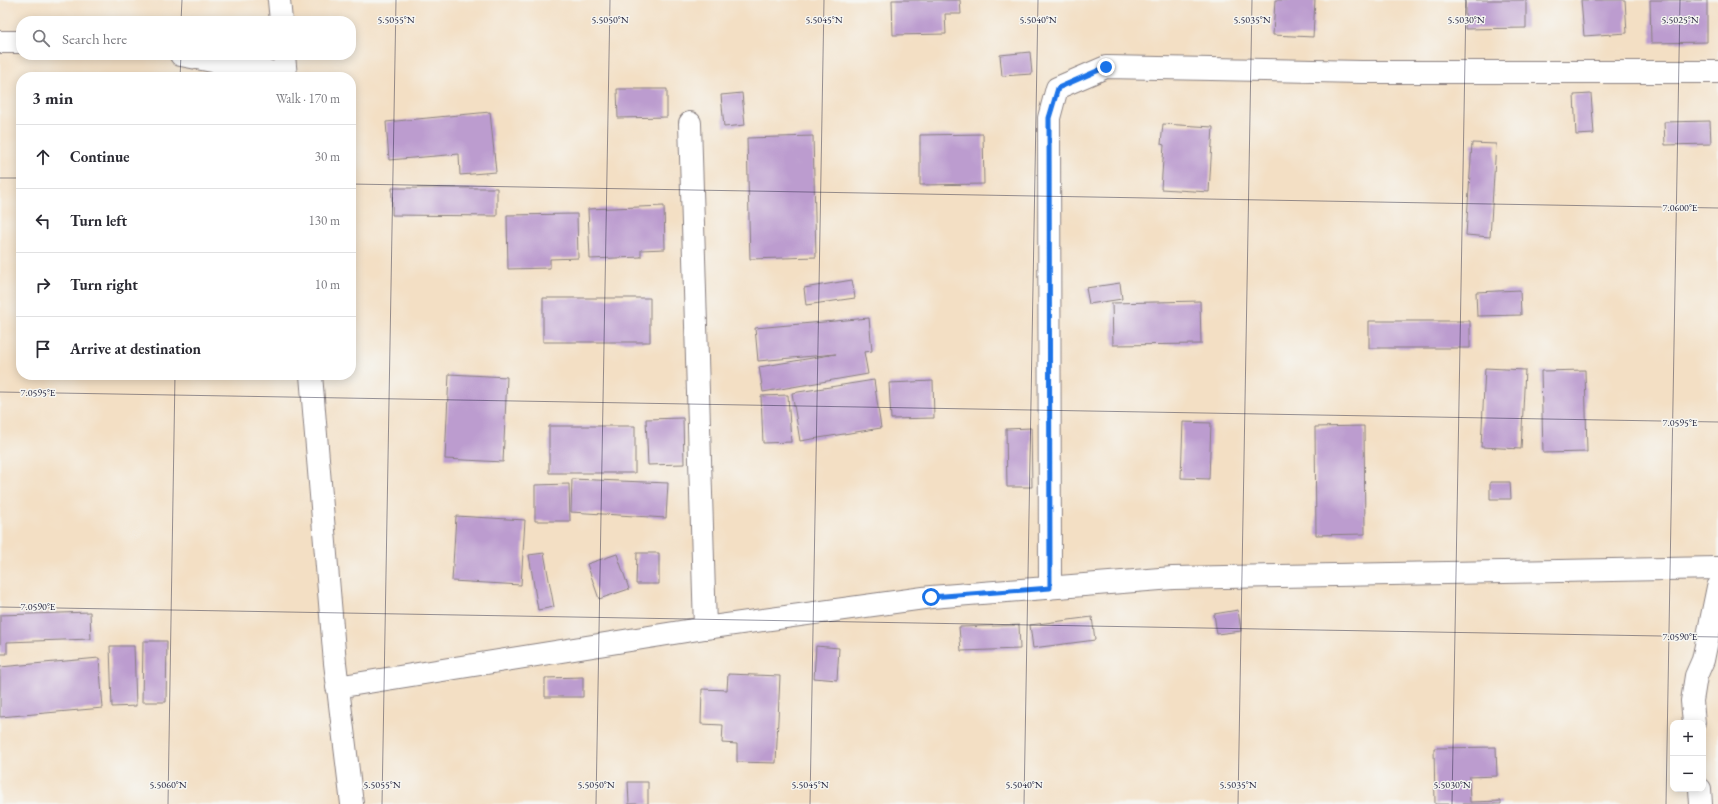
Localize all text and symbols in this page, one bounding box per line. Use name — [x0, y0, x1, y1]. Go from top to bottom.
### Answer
text: 5.5055°N — [377, 13, 415, 26]
text: 5.5050°N — [591, 13, 629, 26]
text: 5.5045°N — [805, 13, 843, 26]
text: 5.5040°N — [1019, 13, 1057, 26]
text: 5.5035°N — [1233, 13, 1271, 26]
text: 5.5030°N — [1447, 13, 1485, 26]
text: 5.5025°N — [1661, 13, 1699, 26]
search box — [16, 16, 356, 60]
icon: search — [30, 27, 52, 49]
text: Search here — [62, 29, 127, 48]
route end — [1097, 58, 1115, 76]
text: 3 min — [32, 87, 73, 109]
text: Walk · 170 m — [276, 90, 340, 107]
icon: ahead — [32, 146, 54, 168]
text: Continue — [70, 147, 130, 166]
text: 30 m — [315, 148, 340, 165]
text: 7.0600°E — [1663, 201, 1698, 214]
icon: left — [32, 210, 54, 232]
text: Turn left — [70, 211, 127, 230]
text: 130 m — [309, 212, 340, 229]
icon: right — [32, 274, 54, 296]
text: Turn right — [70, 275, 138, 294]
text: 10 m — [315, 276, 340, 293]
icon: arrive — [32, 338, 54, 360]
text: Arrive at destination — [70, 339, 201, 358]
text: 7.0595°E — [21, 386, 56, 399]
text: 7.0595°E — [1663, 416, 1698, 429]
route start — [922, 588, 940, 606]
text: 7.0590°E — [21, 600, 56, 613]
text: 7.0590°E — [1663, 630, 1698, 643]
map controls — [1670, 720, 1706, 792]
button: + — [1670, 720, 1706, 756]
button: − — [1670, 756, 1706, 792]
text: 5.5060°N — [149, 778, 187, 791]
text: 5.5055°N — [363, 778, 401, 791]
text: 5.5050°N — [577, 778, 615, 791]
text: 5.5045°N — [791, 778, 829, 791]
text: 5.5040°N — [1005, 778, 1043, 791]
text: 5.5035°N — [1219, 778, 1257, 791]
text: 5.5030°N — [1433, 778, 1471, 791]

